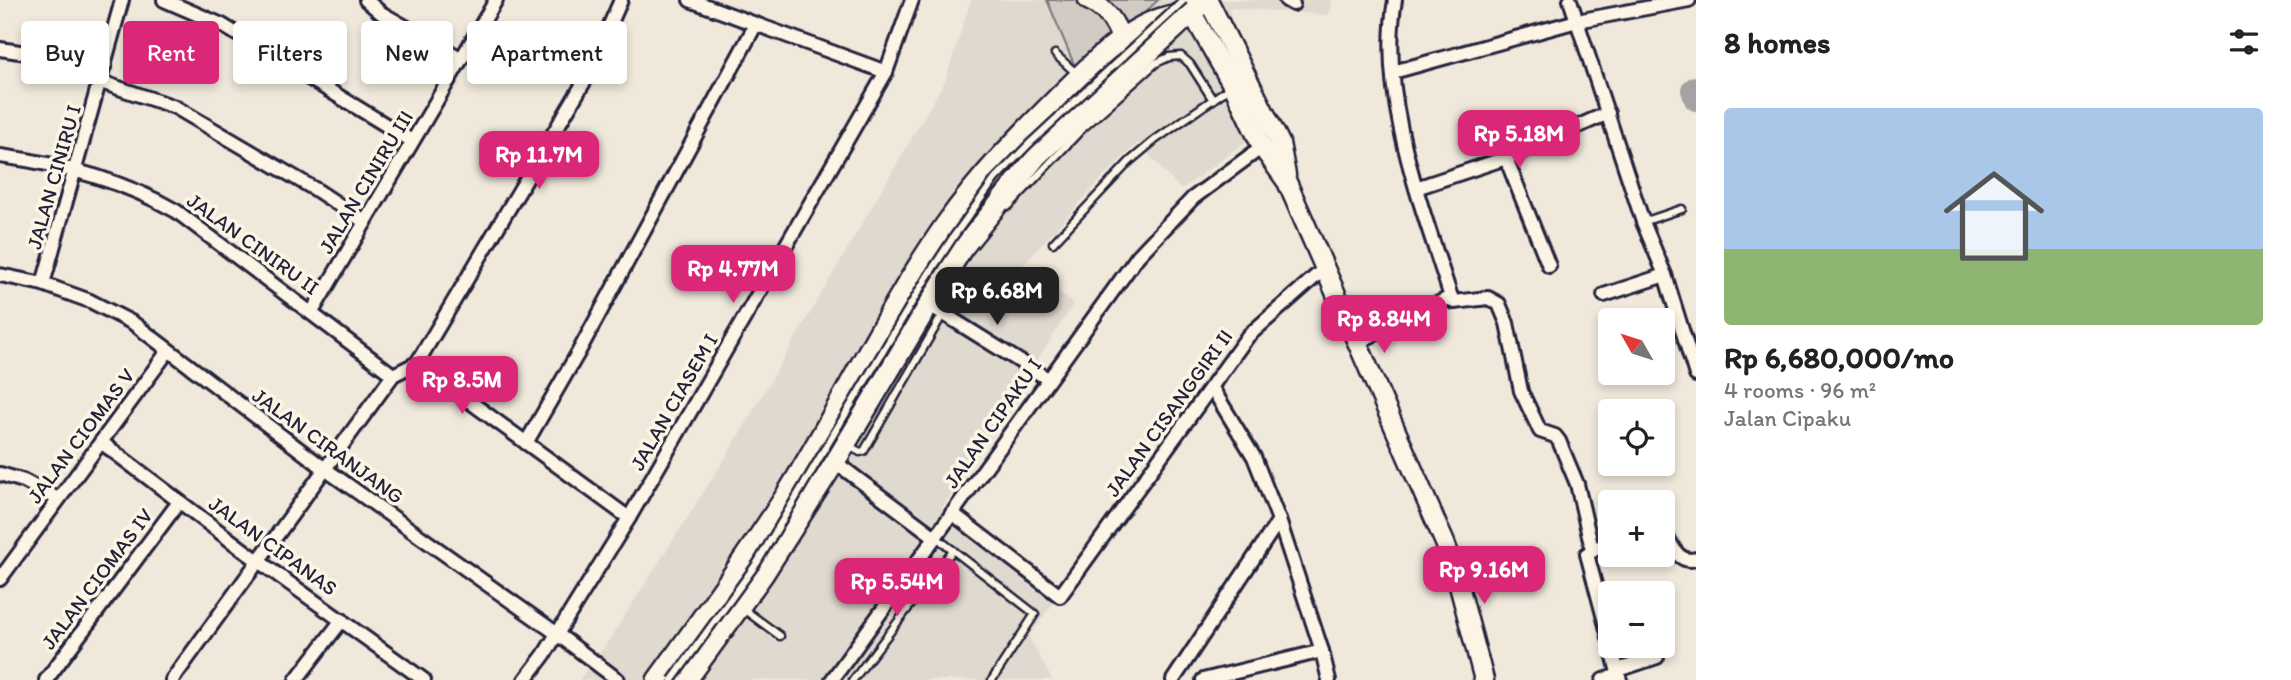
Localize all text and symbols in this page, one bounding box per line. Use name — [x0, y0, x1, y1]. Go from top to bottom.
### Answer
chip: Buy — [21, 21, 109, 84]
chip: Rent — [123, 21, 219, 84]
chip: Filters — [233, 21, 347, 84]
chip: New — [361, 21, 453, 84]
chip: Apartment — [467, 21, 627, 84]
icon: filters — [2225, 23, 2263, 61]
text: 8 homes — [1724, 24, 1831, 61]
street label: JALAN CINIRU I — [21, 102, 86, 252]
street label: JALAN CINIRU III — [313, 106, 418, 258]
pin: Rp 5.18M — [1447, 110, 1591, 170]
text: Rp 5.18M — [1474, 119, 1564, 147]
pin: Rp 11.7M — [467, 132, 611, 191]
text: Rp 11.7M — [495, 140, 583, 168]
icon: home — [1931, 153, 2057, 279]
street label: JALAN CINIRU II — [182, 187, 324, 300]
pin: Rp 4.77M — [661, 246, 805, 305]
text: Rp 4.77M — [687, 254, 779, 282]
pin: Rp 6.68M — [925, 268, 1069, 327]
text: Rp 6.68M — [951, 276, 1043, 304]
pin: Rp 8.84M — [1312, 296, 1456, 355]
text: Rp 8.84M — [1337, 304, 1431, 332]
north arrow — [1598, 308, 1675, 385]
map controls — [1598, 308, 1675, 658]
street label: JALAN CISANGGIRI II — [1100, 324, 1238, 501]
street label: JALAN CIASEM I — [624, 329, 723, 475]
text: Rp 6,680,000/mo — [1724, 339, 1954, 376]
street label: JALAN CIPAKU I — [938, 353, 1047, 493]
pin: Rp 8.5M — [397, 356, 527, 416]
street label: JALAN CIOMAS V — [22, 363, 140, 508]
text: Rp 8.5M — [422, 365, 502, 393]
text: 4 rooms · 96 m² — [1724, 376, 1876, 404]
street label: JALAN CIRANJANG — [248, 382, 409, 509]
button: locate — [1598, 399, 1675, 476]
text: Jalan Cipaku — [1724, 404, 1851, 432]
button: + — [1598, 490, 1675, 567]
street label: JALAN CIPANAS — [204, 491, 342, 601]
street label: JALAN CIOMAS IV — [35, 503, 158, 654]
pin: Rp 9.16M — [1412, 546, 1556, 606]
text: Rp 9.16M — [1439, 555, 1529, 583]
pin: Rp 5.54M — [825, 558, 969, 618]
text: Rp 5.54M — [851, 567, 943, 595]
button: − — [1598, 581, 1675, 658]

